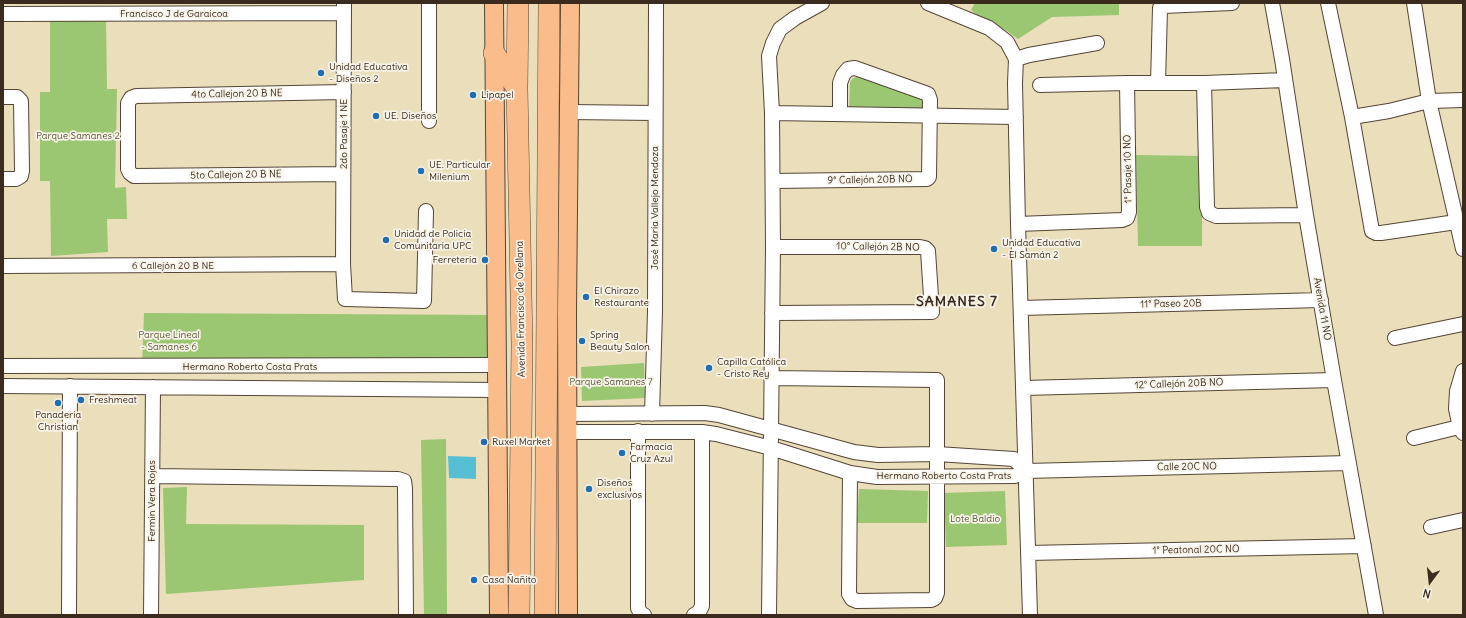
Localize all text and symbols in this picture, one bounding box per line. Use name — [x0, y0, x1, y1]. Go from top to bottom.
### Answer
street label: Francisco J de Garaicoa — [120, 8, 228, 20]
place label: Unidad Educativa - Diseños 2 — [329, 61, 408, 84]
marker: Unidad Educativa - Diseños 2 — [316, 68, 326, 78]
street label: 4to Callejon 20 B NE — [191, 87, 283, 101]
place label: Lipapel — [481, 89, 513, 101]
marker: Lipapel — [468, 90, 478, 100]
street label: 2do Pasaje 1 NE — [338, 99, 350, 169]
place label: UE. Diseños — [384, 110, 436, 122]
marker: UE. Diseños — [371, 111, 381, 121]
park label: Parque Samanes 2 — [36, 130, 120, 142]
street label: 1° Pasaje 10 NO — [1121, 134, 1135, 204]
street label: José María Vallejo Mendoza — [649, 146, 661, 270]
place label: UE. Particular Milenium — [429, 159, 490, 182]
marker: UE. Particular Milenium — [416, 166, 426, 176]
street label: 5to Callejon 20 B NE — [190, 168, 282, 182]
street label: 9° Callejón 20B NO — [827, 173, 913, 187]
place label: Unidad de Policía Comunitaria UPC — [394, 228, 472, 252]
marker: Unidad de Policía Comunitaria UPC — [381, 235, 391, 245]
place label: Unidad Educativa - El Samán 2 — [1002, 237, 1081, 260]
street label: 10° Callejón 2B NO — [836, 240, 920, 254]
street label: Avenida Francisco de Orellana — [514, 241, 528, 377]
marker: Unidad Educativa - El Samán 2 — [989, 244, 999, 254]
place label: Ferretería — [433, 254, 477, 266]
marker: Ferretería — [480, 255, 490, 265]
street label: 6 Callejón 20 B NE — [132, 260, 214, 272]
street label: Avenida 11 NO — [1311, 277, 1333, 341]
place label: El Chirazo Restaurante — [594, 285, 649, 308]
marker: El Chirazo Restaurante — [581, 292, 591, 302]
district label: SAMANES 7 — [916, 294, 998, 310]
street label: 11° Paseo 20B — [1140, 297, 1202, 311]
park label: Parque Lineal - Samanes 6 — [138, 329, 200, 352]
place label: Spring Beauty Salon — [590, 329, 650, 352]
marker: Spring Beauty Salon — [577, 336, 587, 346]
place label: Capilla Católica - Cristo Rey — [717, 356, 786, 380]
street label: Hermano Roberto Costa Prats — [183, 361, 317, 373]
marker: Capilla Católica - Cristo Rey — [704, 363, 714, 373]
park label: Parque Samanes 7 — [569, 376, 653, 388]
street label: 12° Callejón 20B NO — [1134, 376, 1224, 392]
place label: Freshmeat — [89, 394, 137, 406]
marker: Freshmeat — [76, 395, 86, 405]
marker: Panadería Christian — [53, 398, 63, 408]
place label: Panadería Christian — [35, 409, 81, 432]
place label: Ruxel Market — [492, 436, 550, 448]
marker: Ruxel Market — [479, 437, 489, 447]
place label: Farmacia Cruz Azul — [630, 441, 673, 464]
marker: Farmacia Cruz Azul — [617, 448, 627, 458]
street label: Fermin Vera Rojas — [146, 460, 158, 542]
street label: Calle 20C NO — [1157, 460, 1217, 474]
street label: Hermano Roberto Costa Prats — [877, 470, 1011, 482]
place label: Diseños exclusivos — [597, 477, 642, 500]
marker: Diseños exclusivos — [584, 484, 594, 494]
park label: Lote Baldío — [950, 513, 1000, 525]
street label: 1° Peatonal 20C NO — [1152, 543, 1240, 557]
north arrow — [1410, 562, 1450, 602]
place label: Casa Ñañito — [482, 574, 536, 586]
marker: Casa Ñañito — [469, 575, 479, 585]
text: N — [1421, 586, 1432, 601]

